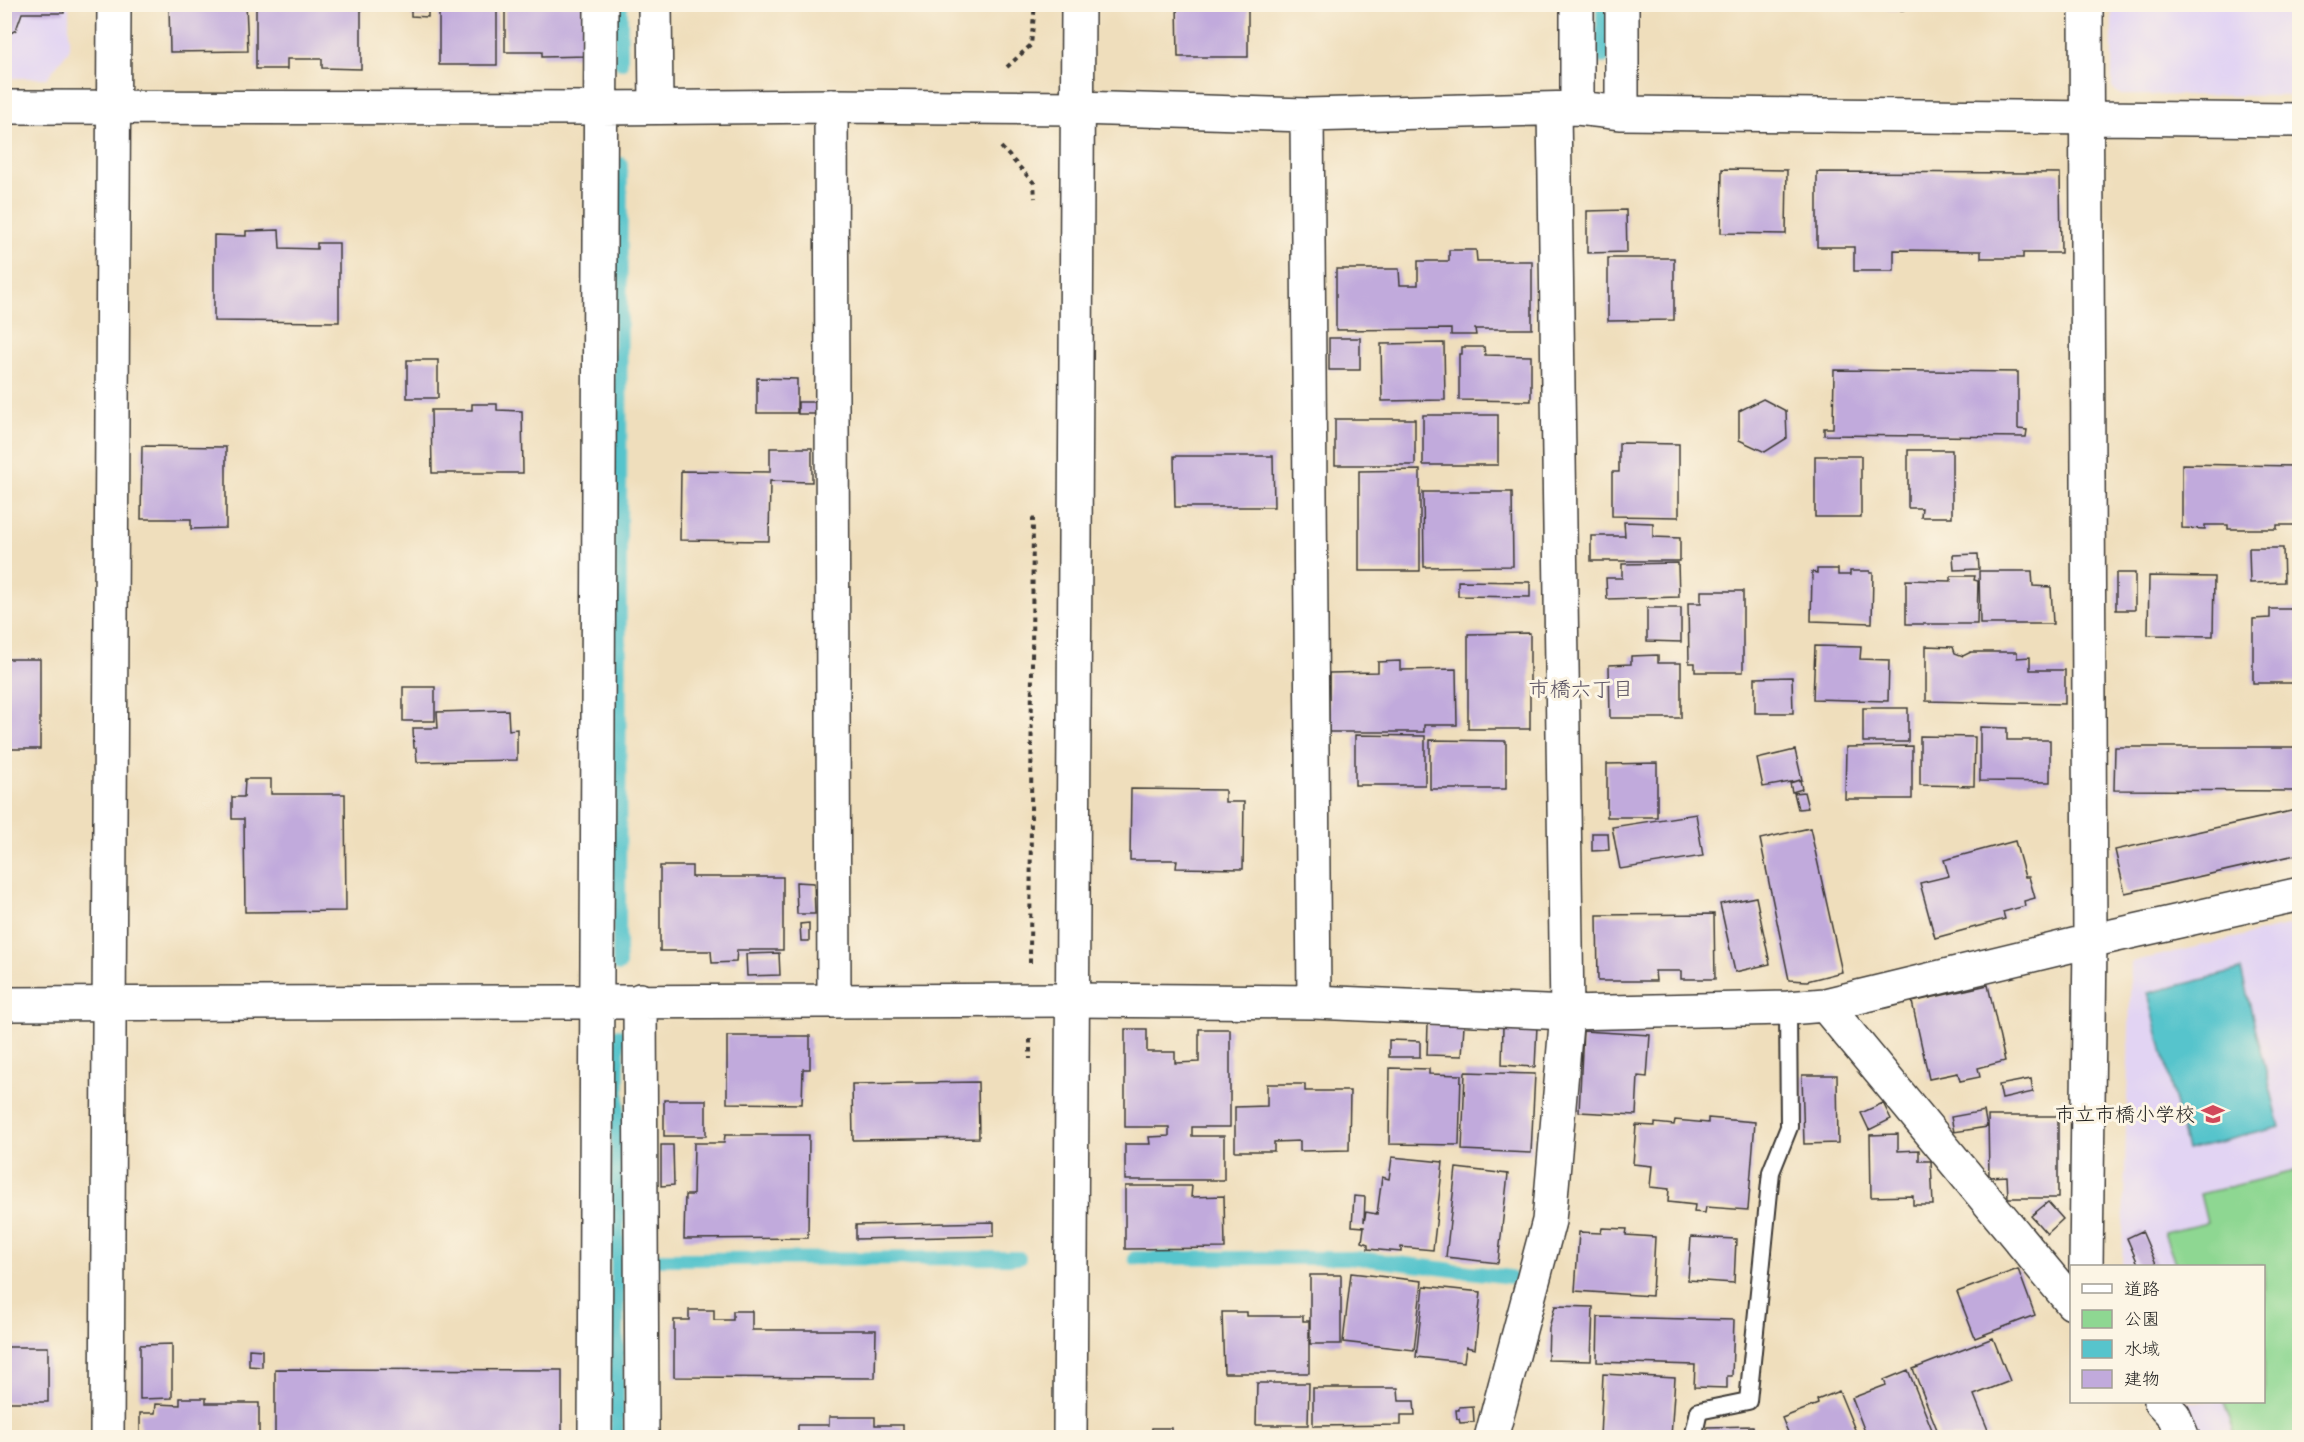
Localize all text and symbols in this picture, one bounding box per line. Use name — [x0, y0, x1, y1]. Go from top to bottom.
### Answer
district label: 市橋六丁目 — [1529, 677, 1634, 701]
school or university icon: 市立市橋小学校 — [2200, 1101, 2226, 1127]
place label: 市立市橋小学校 — [2055, 1103, 2195, 1126]
legend — [2070, 1265, 2265, 1403]
text: 道路 — [2124, 1279, 2160, 1300]
text: 公園 — [2124, 1309, 2160, 1330]
text: 水域 — [2124, 1339, 2160, 1360]
text: 建物 — [2124, 1369, 2160, 1390]

